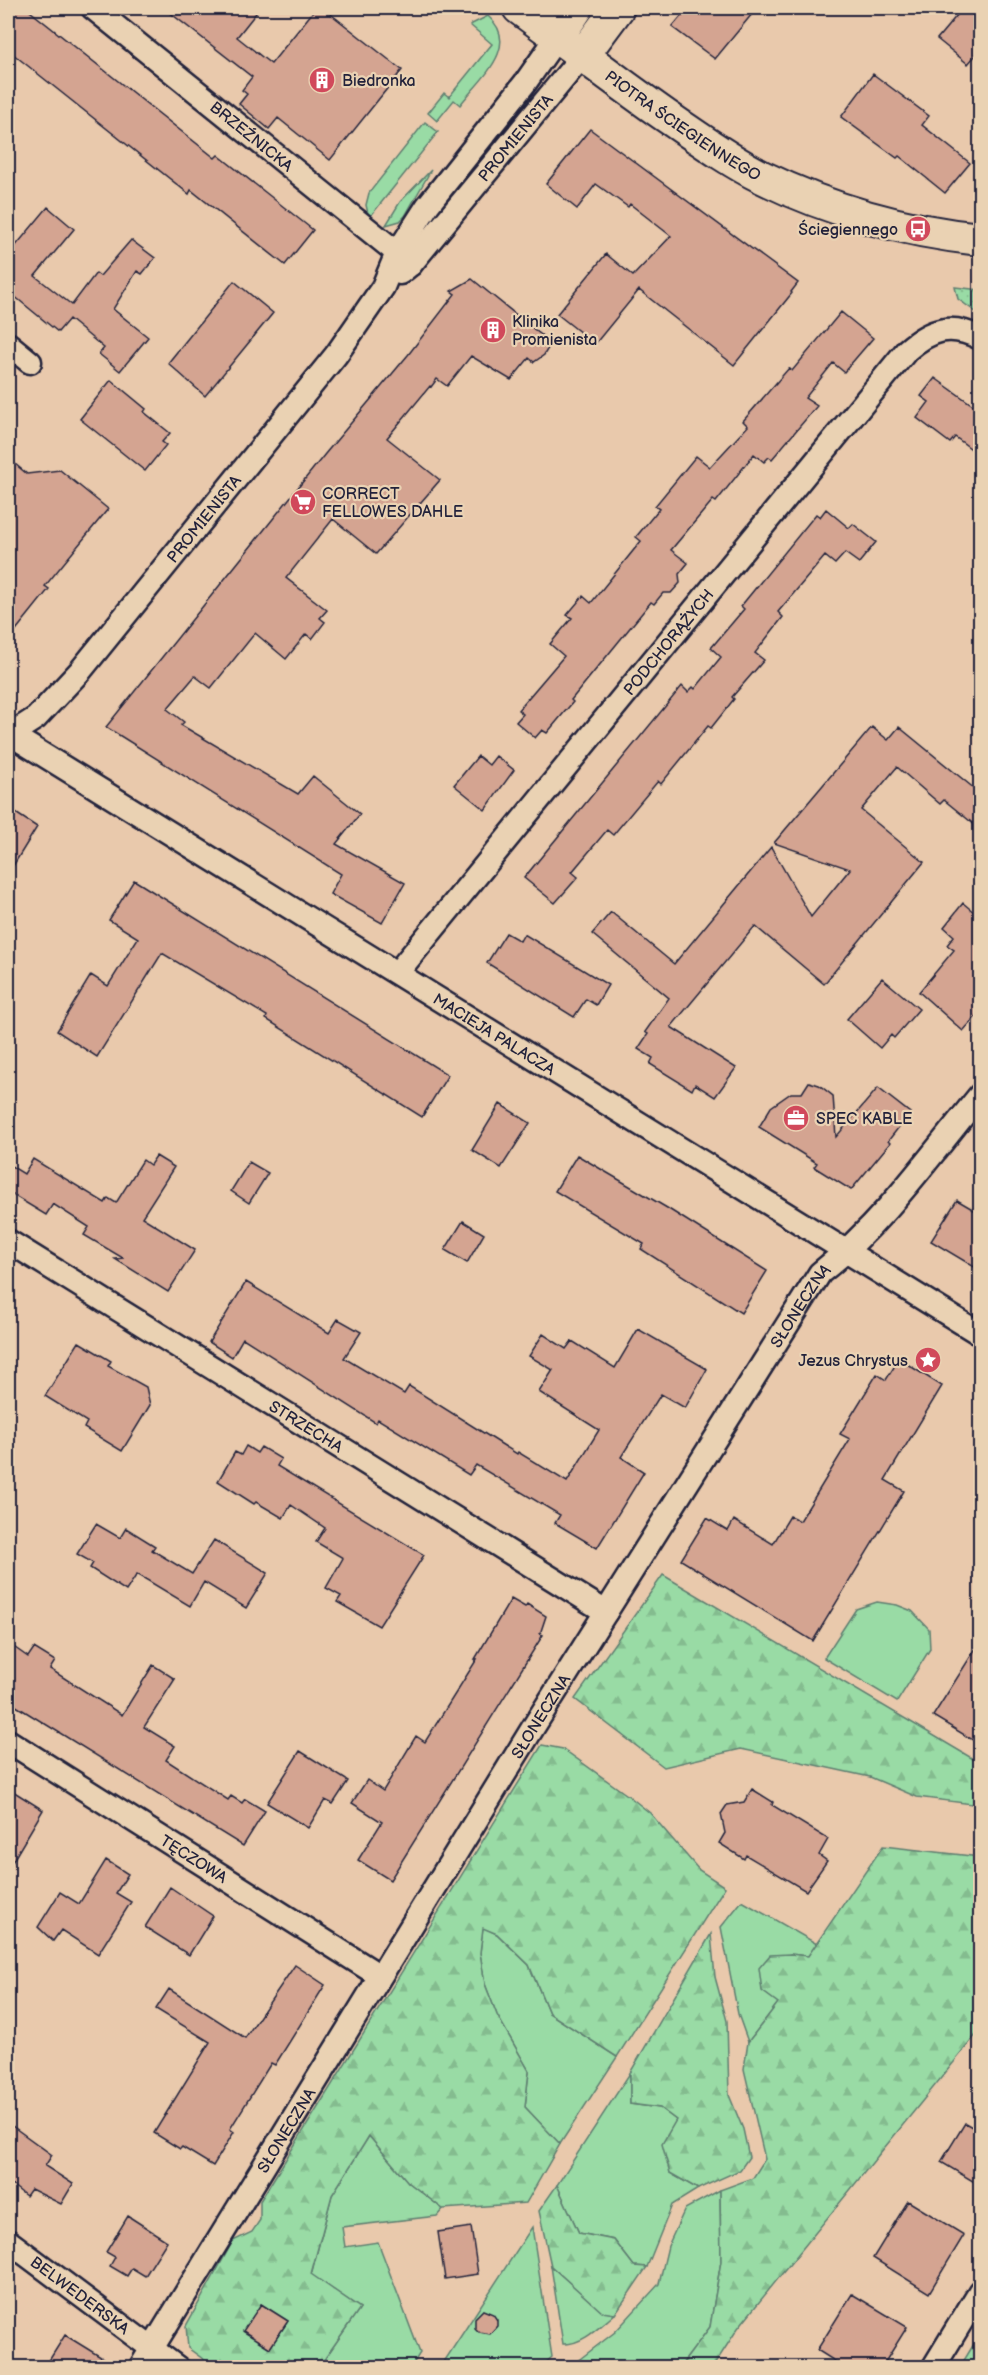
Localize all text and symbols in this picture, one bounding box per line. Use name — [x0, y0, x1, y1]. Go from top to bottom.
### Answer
building icon: Biedronka — [307, 65, 337, 95]
street label: PIOTRA ŚCIEGIENNEGO — [601, 67, 764, 186]
place label: Biedronka — [342, 72, 416, 91]
street label: PROMIENISTA — [475, 91, 558, 186]
street label: BRZEŹNICKA — [206, 98, 296, 176]
bus stop icon: Ściegiennego — [903, 214, 933, 244]
place label: Ściegiennego — [798, 219, 898, 240]
place label: Klinika Promienista — [512, 313, 597, 350]
building icon: Klinika Promienista — [478, 315, 508, 345]
street label: PROMIENISTA — [164, 472, 246, 567]
place label: CORRECT FELLOWES DAHLE — [322, 485, 463, 522]
supermarket icon: CORRECT FELLOWES DAHLE — [288, 487, 318, 517]
street label: PODCHORĄŻYCH — [620, 586, 718, 700]
street label: MACIEJA PALACZA — [429, 990, 558, 1080]
office icon: SPEC KABLE — [781, 1103, 811, 1133]
place label: SPEC KABLE — [816, 1110, 913, 1129]
street label: SŁONECZNA — [767, 1260, 835, 1352]
place icon: Jezus Chrystus — [913, 1345, 943, 1375]
place label: Jezus Chrystus — [798, 1352, 908, 1371]
street label: STRZECHA — [265, 1397, 346, 1458]
street label: SŁONECZNA — [508, 1671, 575, 1763]
street label: TĘCZOWA — [156, 1832, 230, 1888]
street label: SŁONECZNA — [254, 2085, 321, 2177]
street label: BELWEDERSKA — [26, 2253, 133, 2339]

